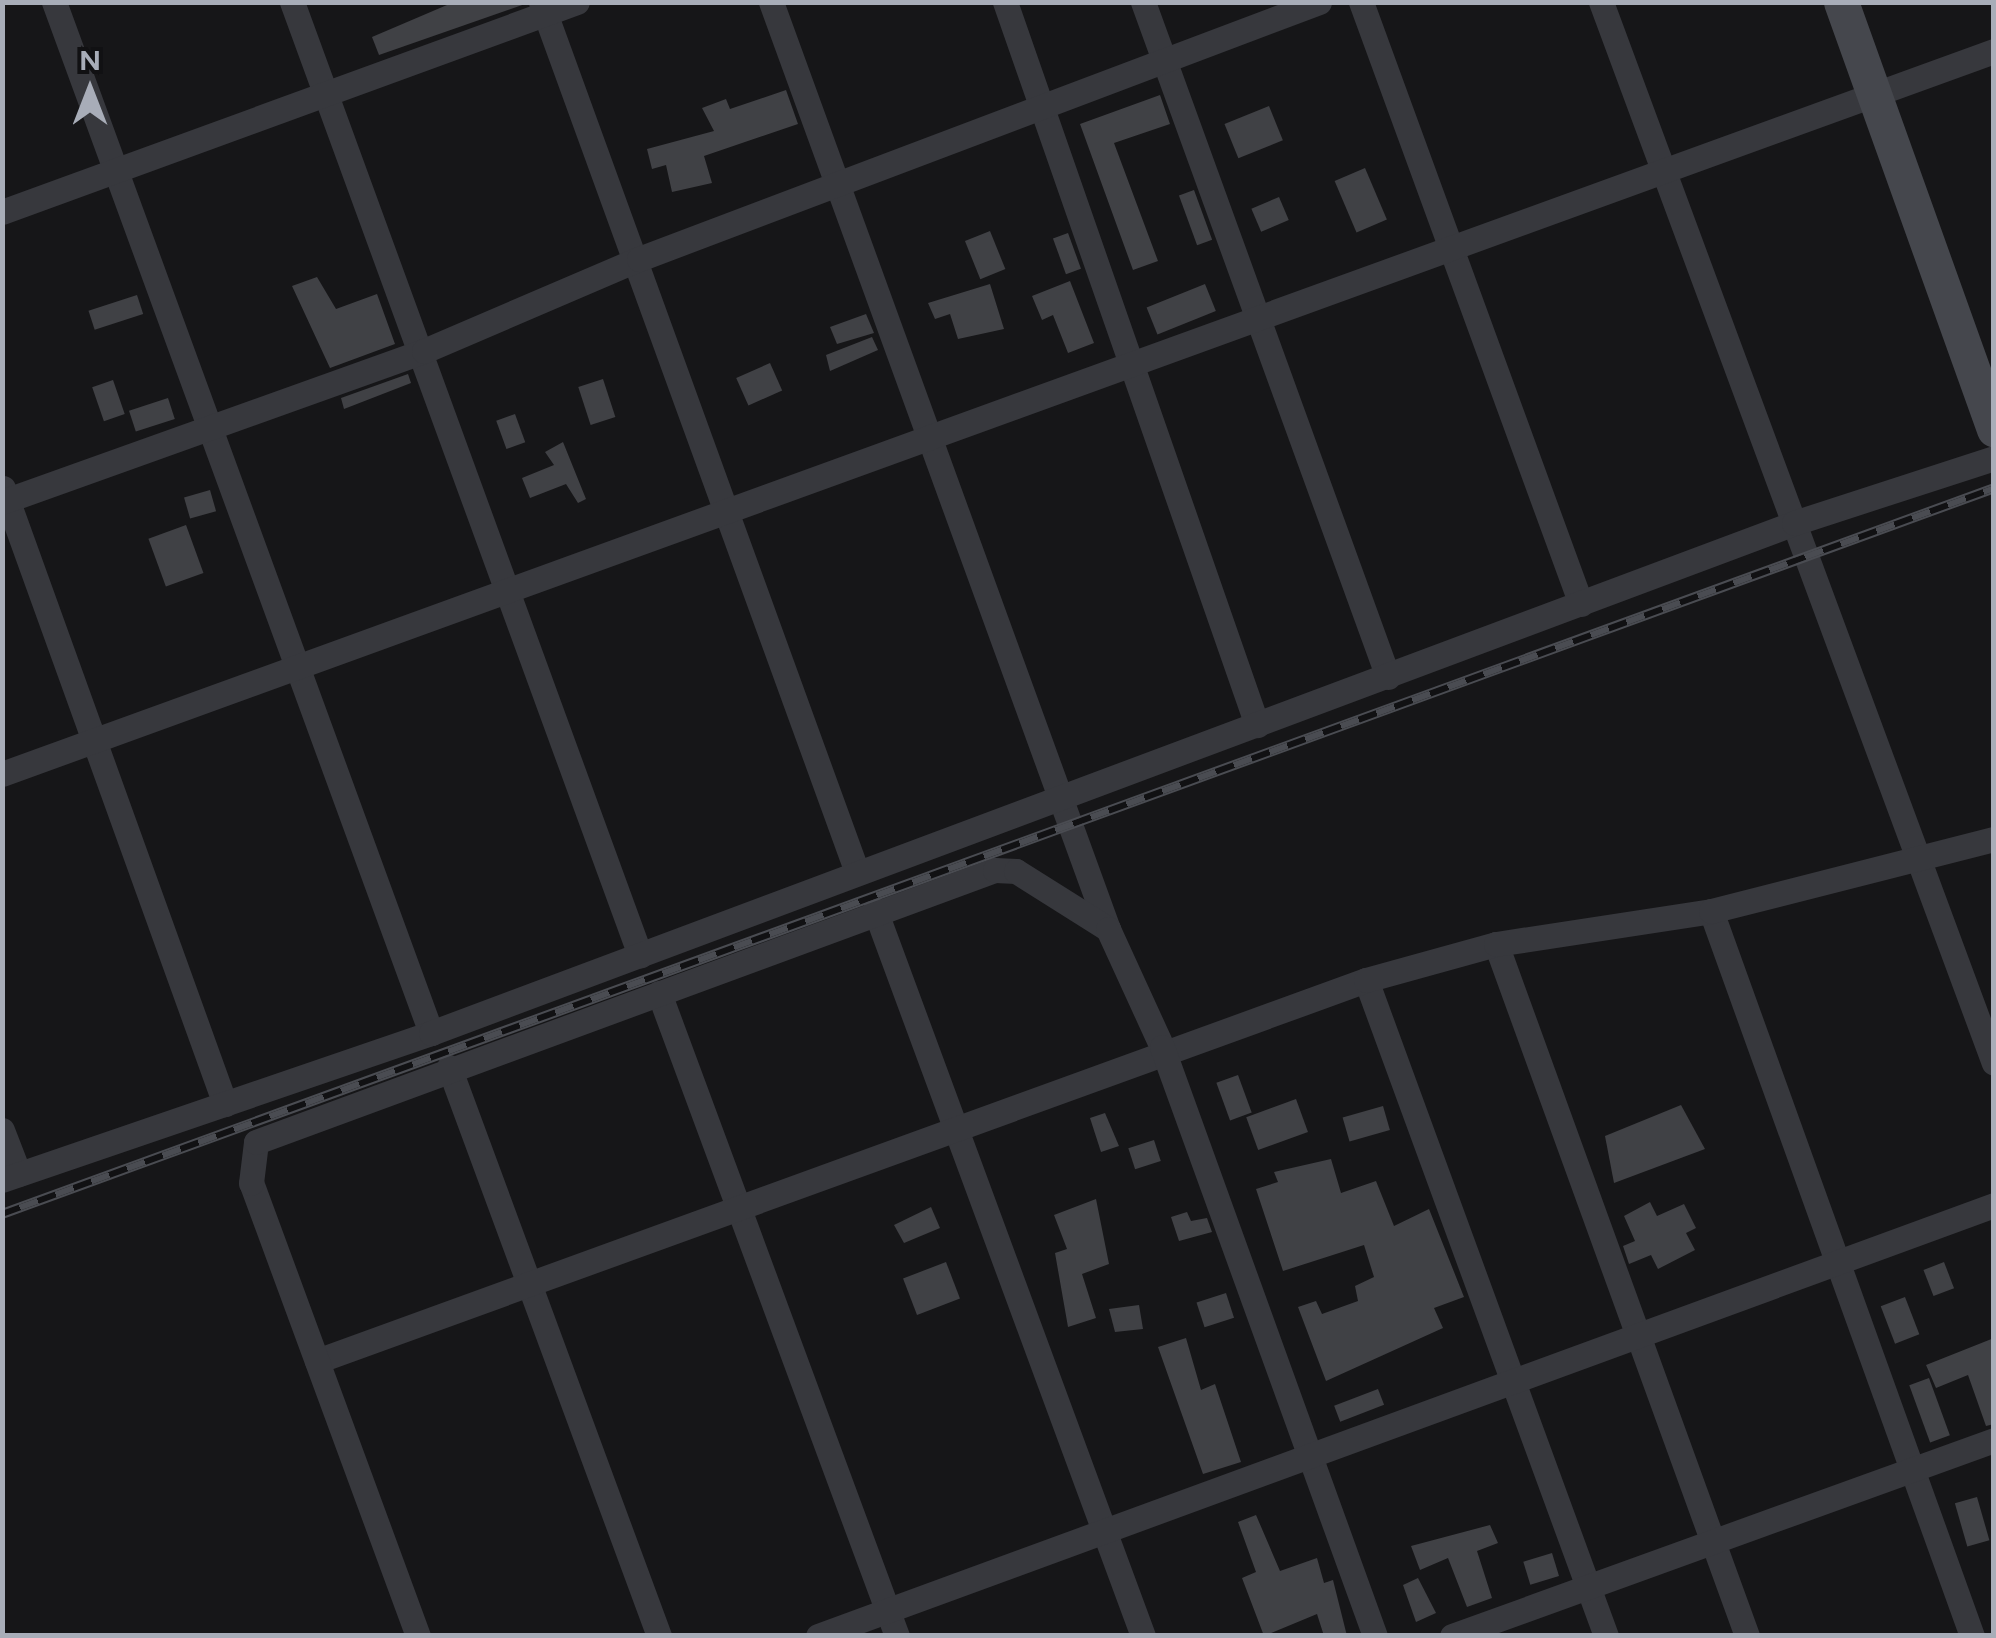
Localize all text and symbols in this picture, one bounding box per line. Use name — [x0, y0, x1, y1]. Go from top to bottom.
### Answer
north arrow — [40, 40, 140, 140]
text: N — [79, 43, 101, 77]

